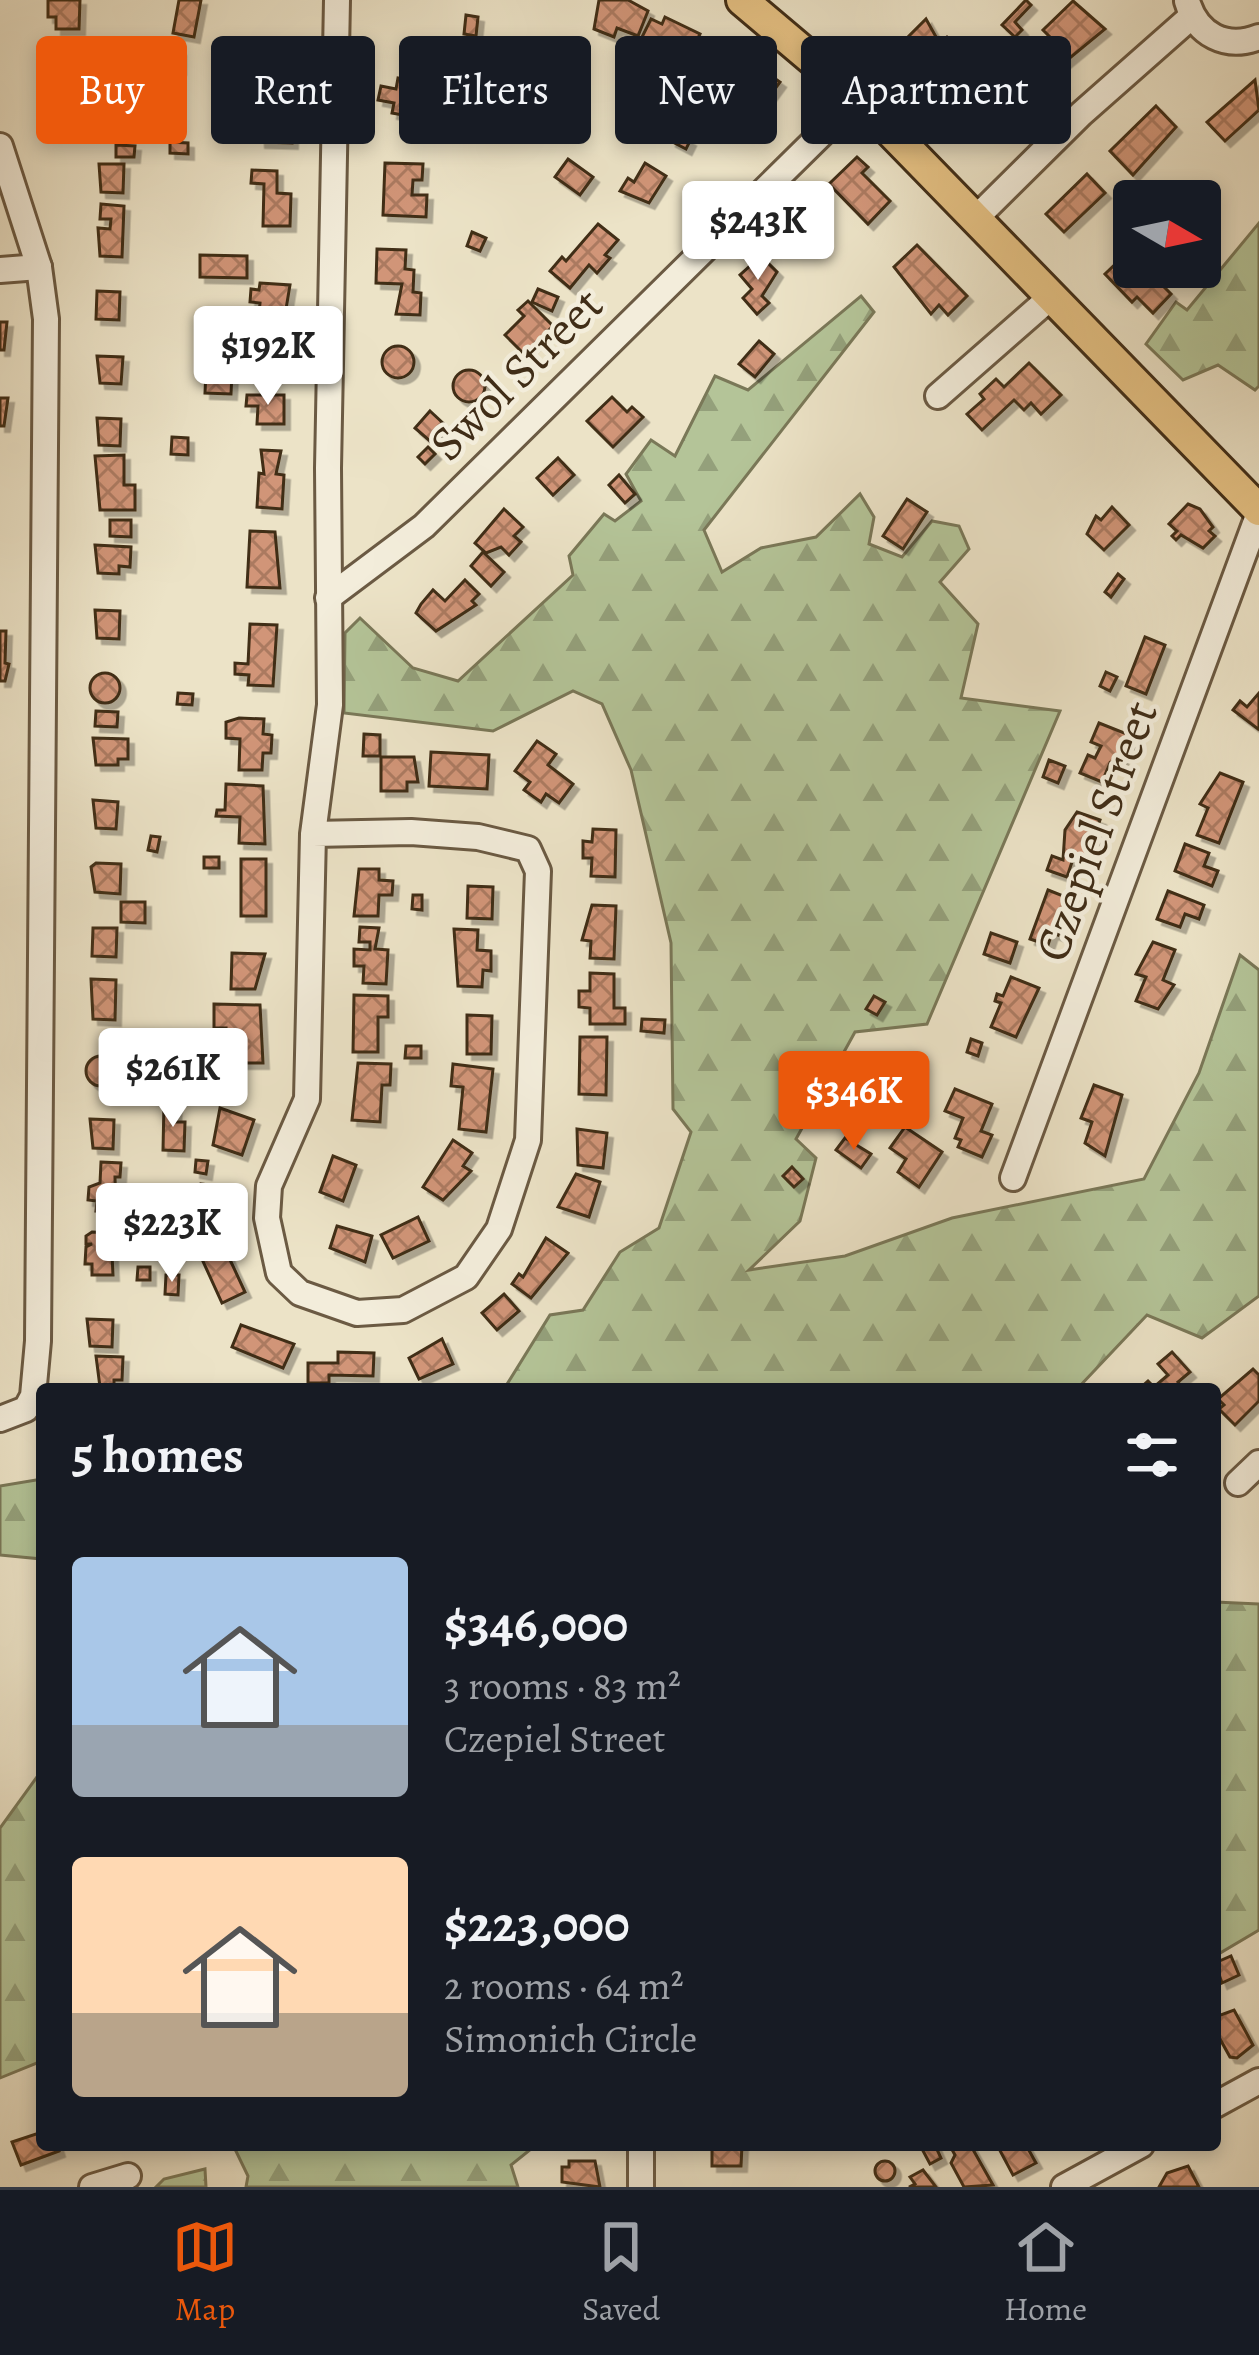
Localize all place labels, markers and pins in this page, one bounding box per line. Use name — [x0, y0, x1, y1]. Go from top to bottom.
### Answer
pin: $243K — [674, 181, 842, 283]
pin: $192K — [184, 306, 352, 408]
pin: $261K — [89, 1028, 257, 1130]
pin: $346K — [770, 1051, 938, 1153]
pin: $223K — [88, 1183, 256, 1285]

